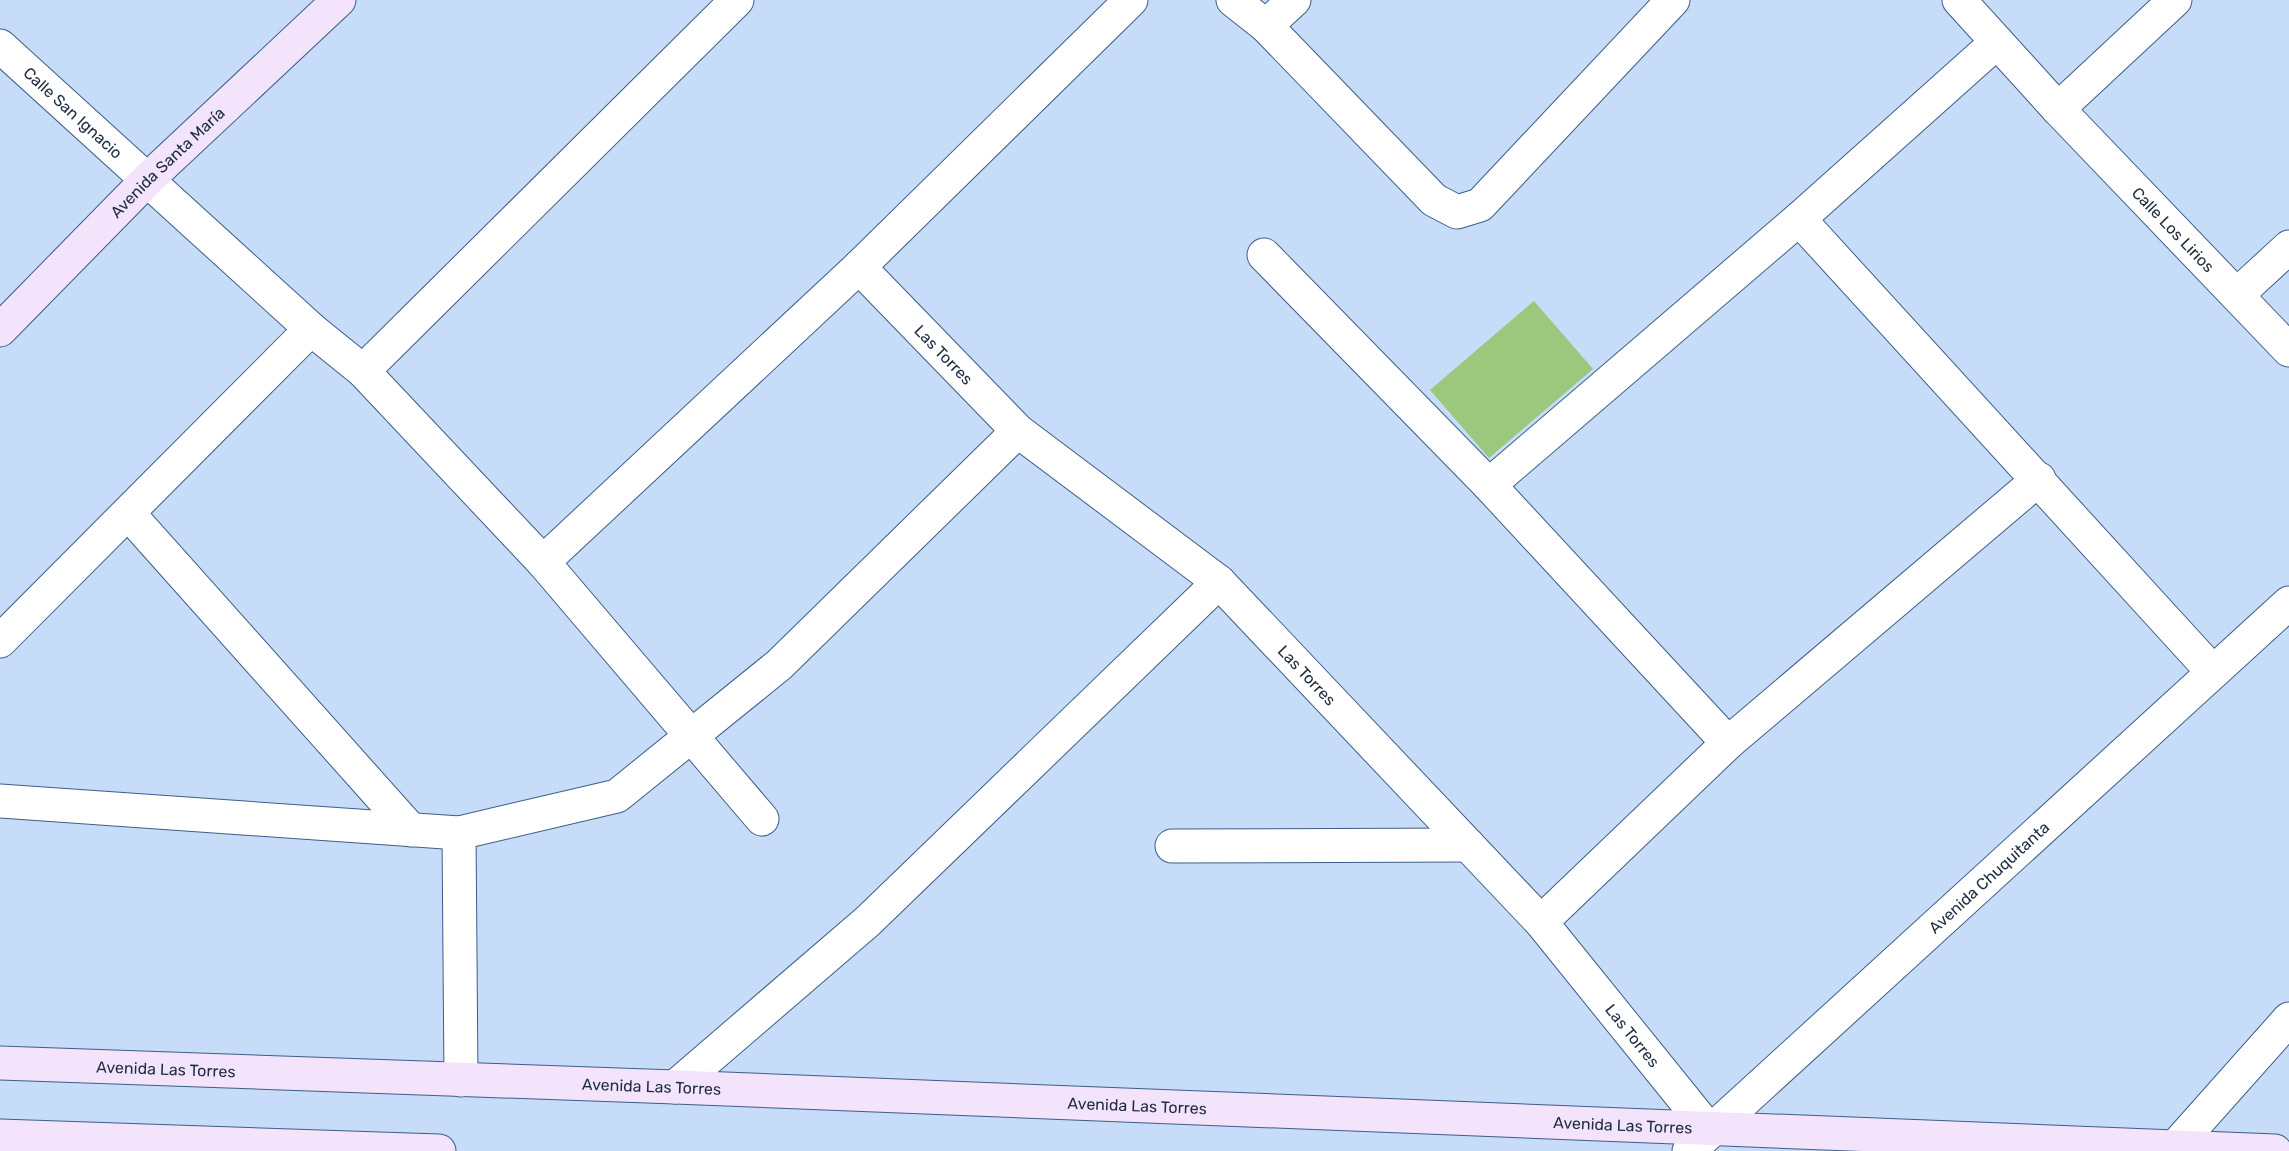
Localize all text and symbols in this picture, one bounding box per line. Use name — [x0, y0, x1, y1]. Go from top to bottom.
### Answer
street label: Calle San Ignacio — [20, 63, 126, 163]
street label: Avenida Santa María — [106, 103, 229, 222]
street label: Calle Los Lirios — [2128, 183, 2218, 276]
street label: Las Torres — [910, 321, 977, 389]
street label: Las Torres — [1274, 641, 1340, 709]
street label: Avenida Chuquitanta — [1925, 818, 2053, 937]
street label: Las Torres — [1601, 1000, 1663, 1071]
street label: Avenida Las Torres — [96, 1057, 236, 1081]
street label: Avenida Las Torres — [582, 1075, 722, 1099]
street label: Avenida Las Torres — [1067, 1094, 1207, 1118]
street label: Avenida Las Torres — [1553, 1113, 1693, 1138]

